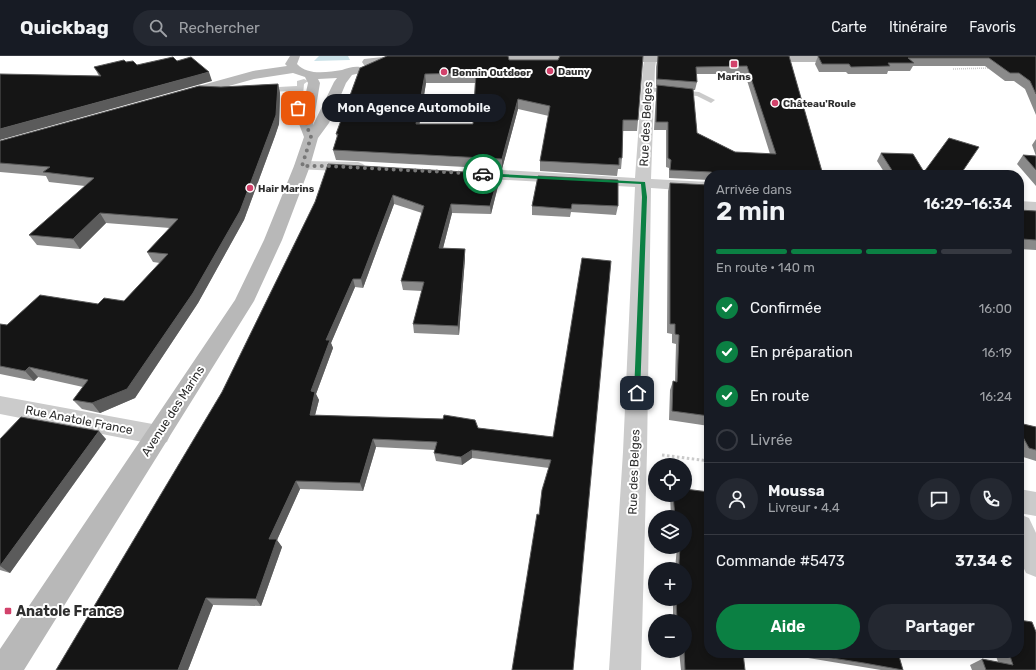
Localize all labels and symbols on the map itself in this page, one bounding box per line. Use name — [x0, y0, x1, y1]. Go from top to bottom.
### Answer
marker: Marins — [729, 59, 739, 69]
marker: Dauny — [545, 66, 555, 76]
place label: Dauny — [558, 66, 590, 78]
marker: Bonnin Outdoor — [439, 67, 449, 77]
place label: Bonnin Outdoor — [452, 67, 531, 79]
place label: Marins — [717, 71, 751, 83]
street label: Rue des Belges — [637, 81, 655, 167]
pin — [281, 91, 315, 125]
callout: Mon Agence Automobile — [322, 94, 506, 122]
marker: Château'Roule — [770, 98, 780, 108]
place label: Château'Roule — [783, 98, 856, 110]
courier — [463, 154, 503, 194]
marker: Hair Marins — [245, 183, 255, 193]
place label: Hair Marins — [258, 183, 315, 195]
street label: Avenue des Marins — [139, 363, 207, 459]
pin — [620, 376, 654, 410]
street label: Rue Anatole France — [24, 403, 134, 437]
street label: Rue des Belges — [626, 429, 642, 515]
place label: Anatole France — [16, 603, 122, 620]
marker: Anatole France — [3, 606, 13, 616]

